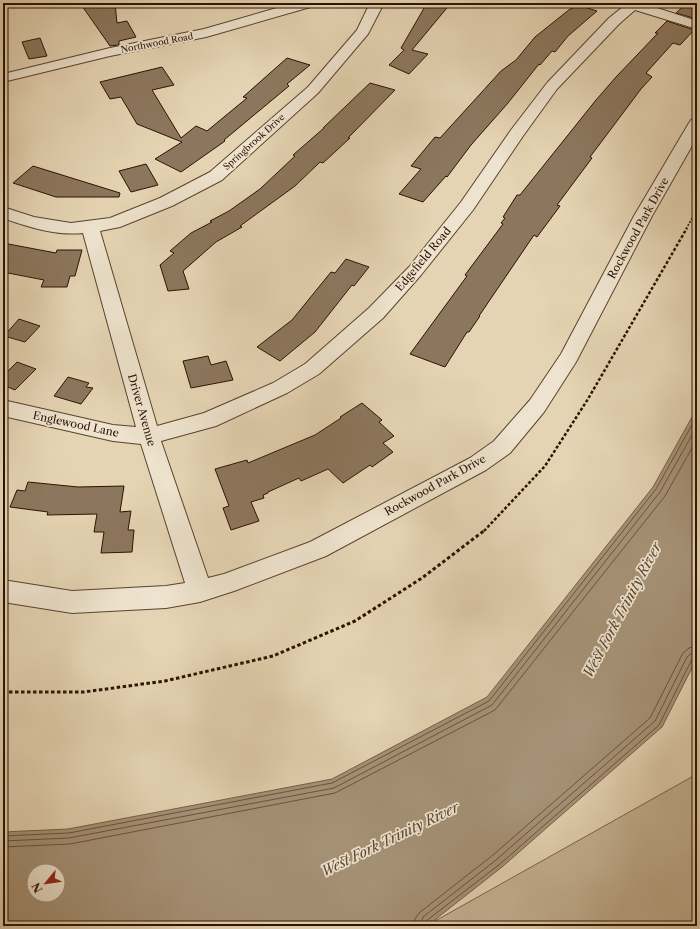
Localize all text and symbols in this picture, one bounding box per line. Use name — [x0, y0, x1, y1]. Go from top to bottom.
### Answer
street label: Northwood Road — [120, 30, 195, 55]
street label: Springbrook Drive — [221, 111, 287, 172]
street label: Rockwood Park Drive — [604, 175, 672, 281]
street label: Edgefield Road — [392, 224, 454, 294]
street label: Driver Avenue — [125, 372, 159, 448]
street label: Englewood Lane — [32, 408, 120, 440]
street label: Rockwood Park Drive — [382, 451, 488, 519]
water label: West Fork Trinity River — [579, 538, 666, 681]
water label: West Fork Trinity River — [318, 797, 463, 880]
north arrow — [26, 863, 66, 903]
text: N — [29, 880, 46, 895]

